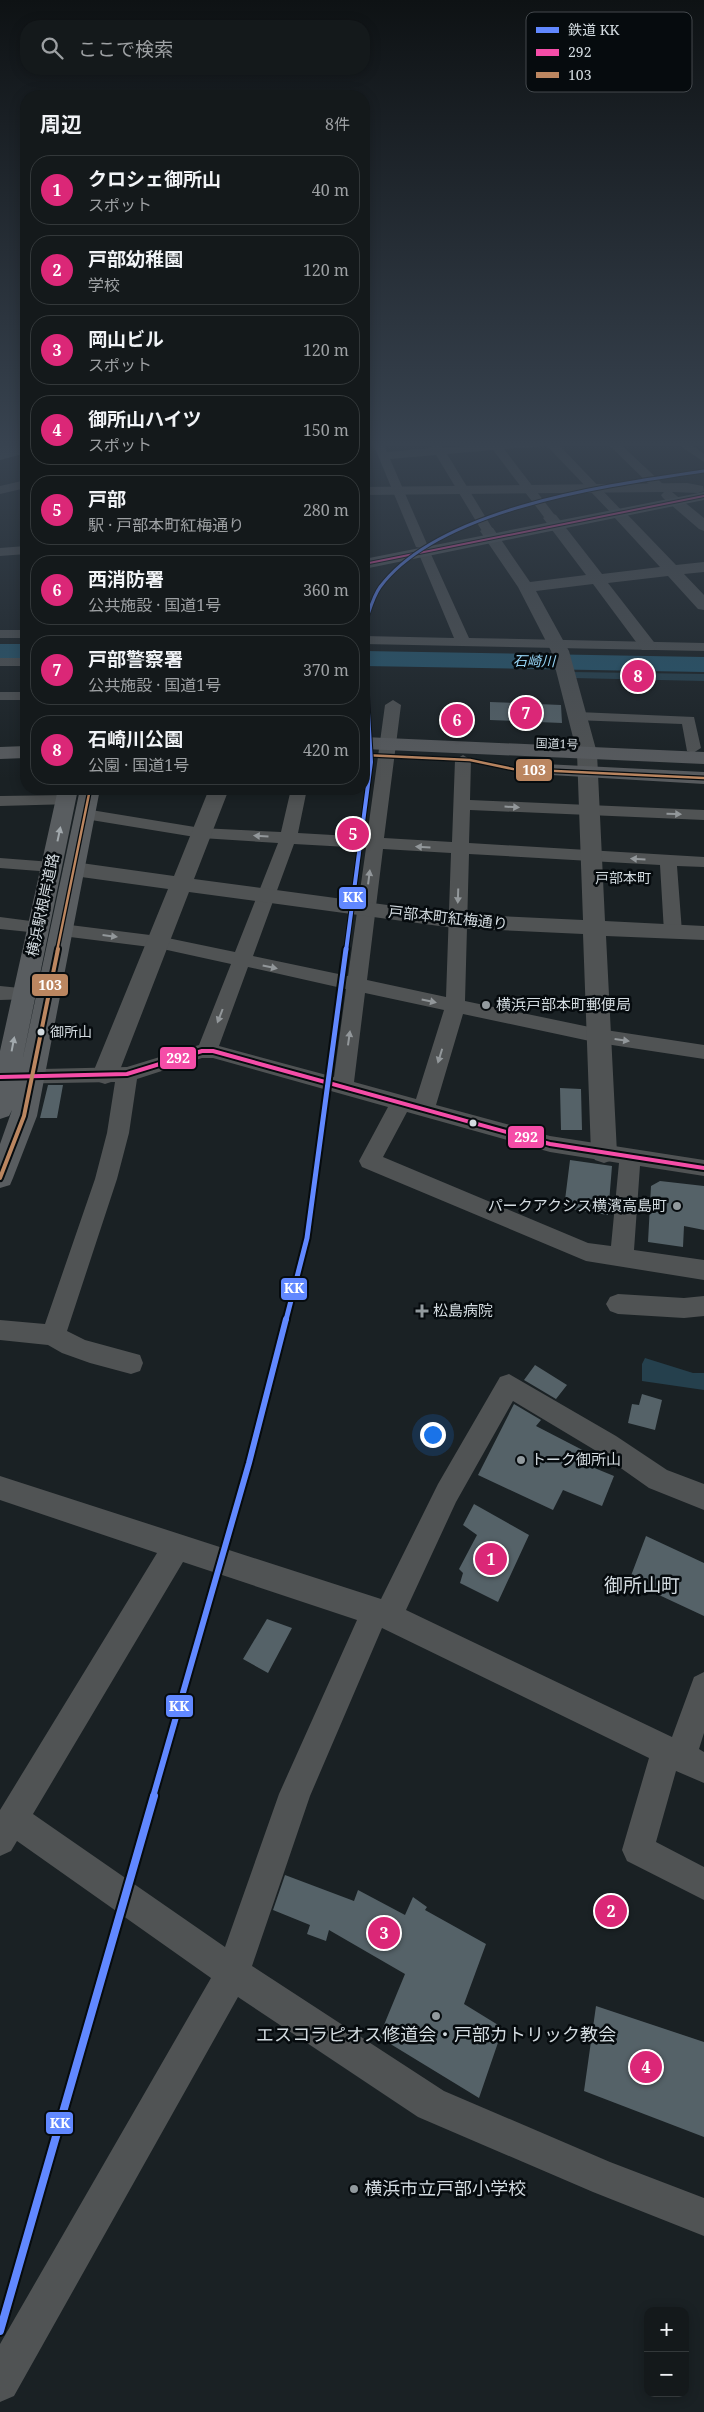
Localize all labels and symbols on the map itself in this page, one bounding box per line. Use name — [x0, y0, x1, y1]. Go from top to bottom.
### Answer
legend — [526, 12, 692, 92]
text: 鉄道 KK — [568, 20, 619, 39]
text: 292 — [568, 42, 591, 61]
text: 103 — [568, 65, 592, 84]
water label: 石崎川 — [513, 651, 557, 670]
pin: 8 — [622, 657, 654, 695]
pin: 7 — [510, 694, 542, 732]
pin: 6 — [441, 701, 473, 739]
street label: 国道1号 — [535, 734, 579, 753]
line badge: 103 — [515, 758, 553, 782]
text: 103 — [522, 760, 546, 779]
one-way arrow — [504, 803, 520, 811]
one-way arrow — [667, 810, 683, 818]
pin: 5 — [337, 815, 369, 853]
one-way arrow — [55, 826, 63, 842]
one-way arrow — [253, 832, 269, 840]
one-way arrow — [415, 842, 431, 850]
street label: 横浜駅根岸道路 — [21, 851, 63, 958]
one-way arrow — [630, 855, 646, 863]
district label: 戸部本町 — [595, 868, 651, 887]
one-way arrow — [365, 869, 373, 885]
line badge: KK — [338, 886, 367, 910]
text: KK — [343, 887, 364, 906]
one-way arrow — [454, 888, 462, 904]
street label: 戸部本町紅梅通り — [387, 901, 509, 933]
one-way arrow — [103, 932, 119, 940]
one-way arrow — [262, 963, 278, 971]
line badge: 103 — [31, 973, 69, 997]
text: 103 — [38, 975, 62, 994]
place label: 横浜戸部本町郵便局 — [496, 994, 631, 1014]
one-way arrow — [421, 997, 436, 1005]
marker: 横浜戸部本町郵便局 — [480, 999, 492, 1011]
one-way arrow — [216, 1009, 224, 1024]
place label: 御所山 — [50, 1022, 92, 1041]
marker: 御所山 — [36, 1027, 46, 1037]
one-way arrow — [345, 1030, 353, 1046]
one-way arrow — [10, 1036, 18, 1052]
one-way arrow — [615, 1036, 631, 1044]
line badge: 292 — [159, 1046, 197, 1070]
text: 292 — [166, 1048, 190, 1067]
one-way arrow — [436, 1049, 444, 1064]
unlabelled marker — [468, 1118, 478, 1128]
line badge: 292 — [507, 1125, 545, 1149]
text: 292 — [514, 1127, 538, 1146]
place label: パークアクシス横濱高島町 — [488, 1195, 667, 1215]
marker: パークアクシス横濱高島町 — [671, 1200, 683, 1212]
line badge: KK — [280, 1277, 308, 1301]
text: KK — [284, 1278, 305, 1297]
place label: 松島病院 — [433, 1300, 493, 1320]
marker: 松島病院 — [415, 1304, 429, 1318]
your location — [420, 1422, 446, 1448]
place label: トーク御所山 — [531, 1449, 621, 1469]
marker: トーク御所山 — [515, 1454, 527, 1466]
pin: 1 — [475, 1540, 507, 1578]
district label: 御所山町 — [604, 1572, 680, 1598]
line badge: KK — [165, 1694, 194, 1718]
text: KK — [169, 1696, 190, 1715]
pin: 2 — [595, 1892, 627, 1930]
pin: 3 — [368, 1914, 400, 1952]
marker: エスコラピオス修道会・戸部カトリック教会 — [430, 2010, 442, 2022]
place label: エスコラピオス修道会・戸部カトリック教会 — [256, 2022, 616, 2046]
pin: 4 — [630, 2048, 662, 2086]
line badge: KK — [45, 2111, 74, 2135]
text: KK — [50, 2113, 71, 2132]
place label: 横浜市立戸部小学校 — [364, 2176, 526, 2200]
marker: 横浜市立戸部小学校 — [348, 2183, 360, 2195]

